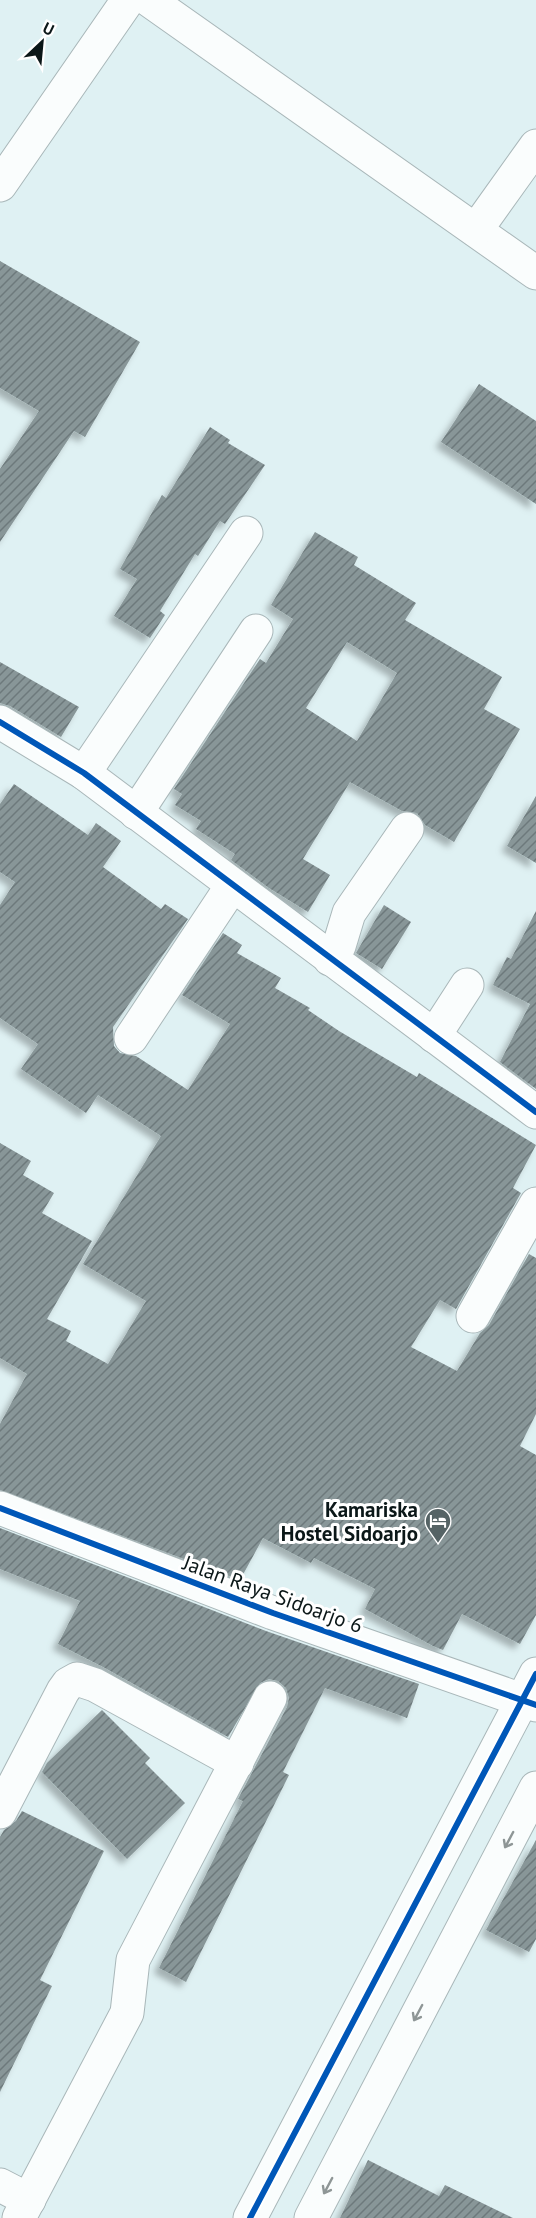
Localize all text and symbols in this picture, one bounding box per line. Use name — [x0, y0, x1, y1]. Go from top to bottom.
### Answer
north arrow — [12, 12, 72, 72]
text: U — [40, 17, 57, 40]
place label: Kamariska Hostel Sidoarjo — [281, 1496, 418, 1547]
hotel icon: Kamariska Hostel Sidoarjo — [423, 1506, 453, 1544]
street label: Jalan Raya Sidoarjo 6 — [178, 1549, 367, 1639]
one-way arrow — [503, 1831, 515, 1848]
one-way arrow — [412, 2004, 424, 2022]
one-way arrow — [322, 2176, 333, 2194]

